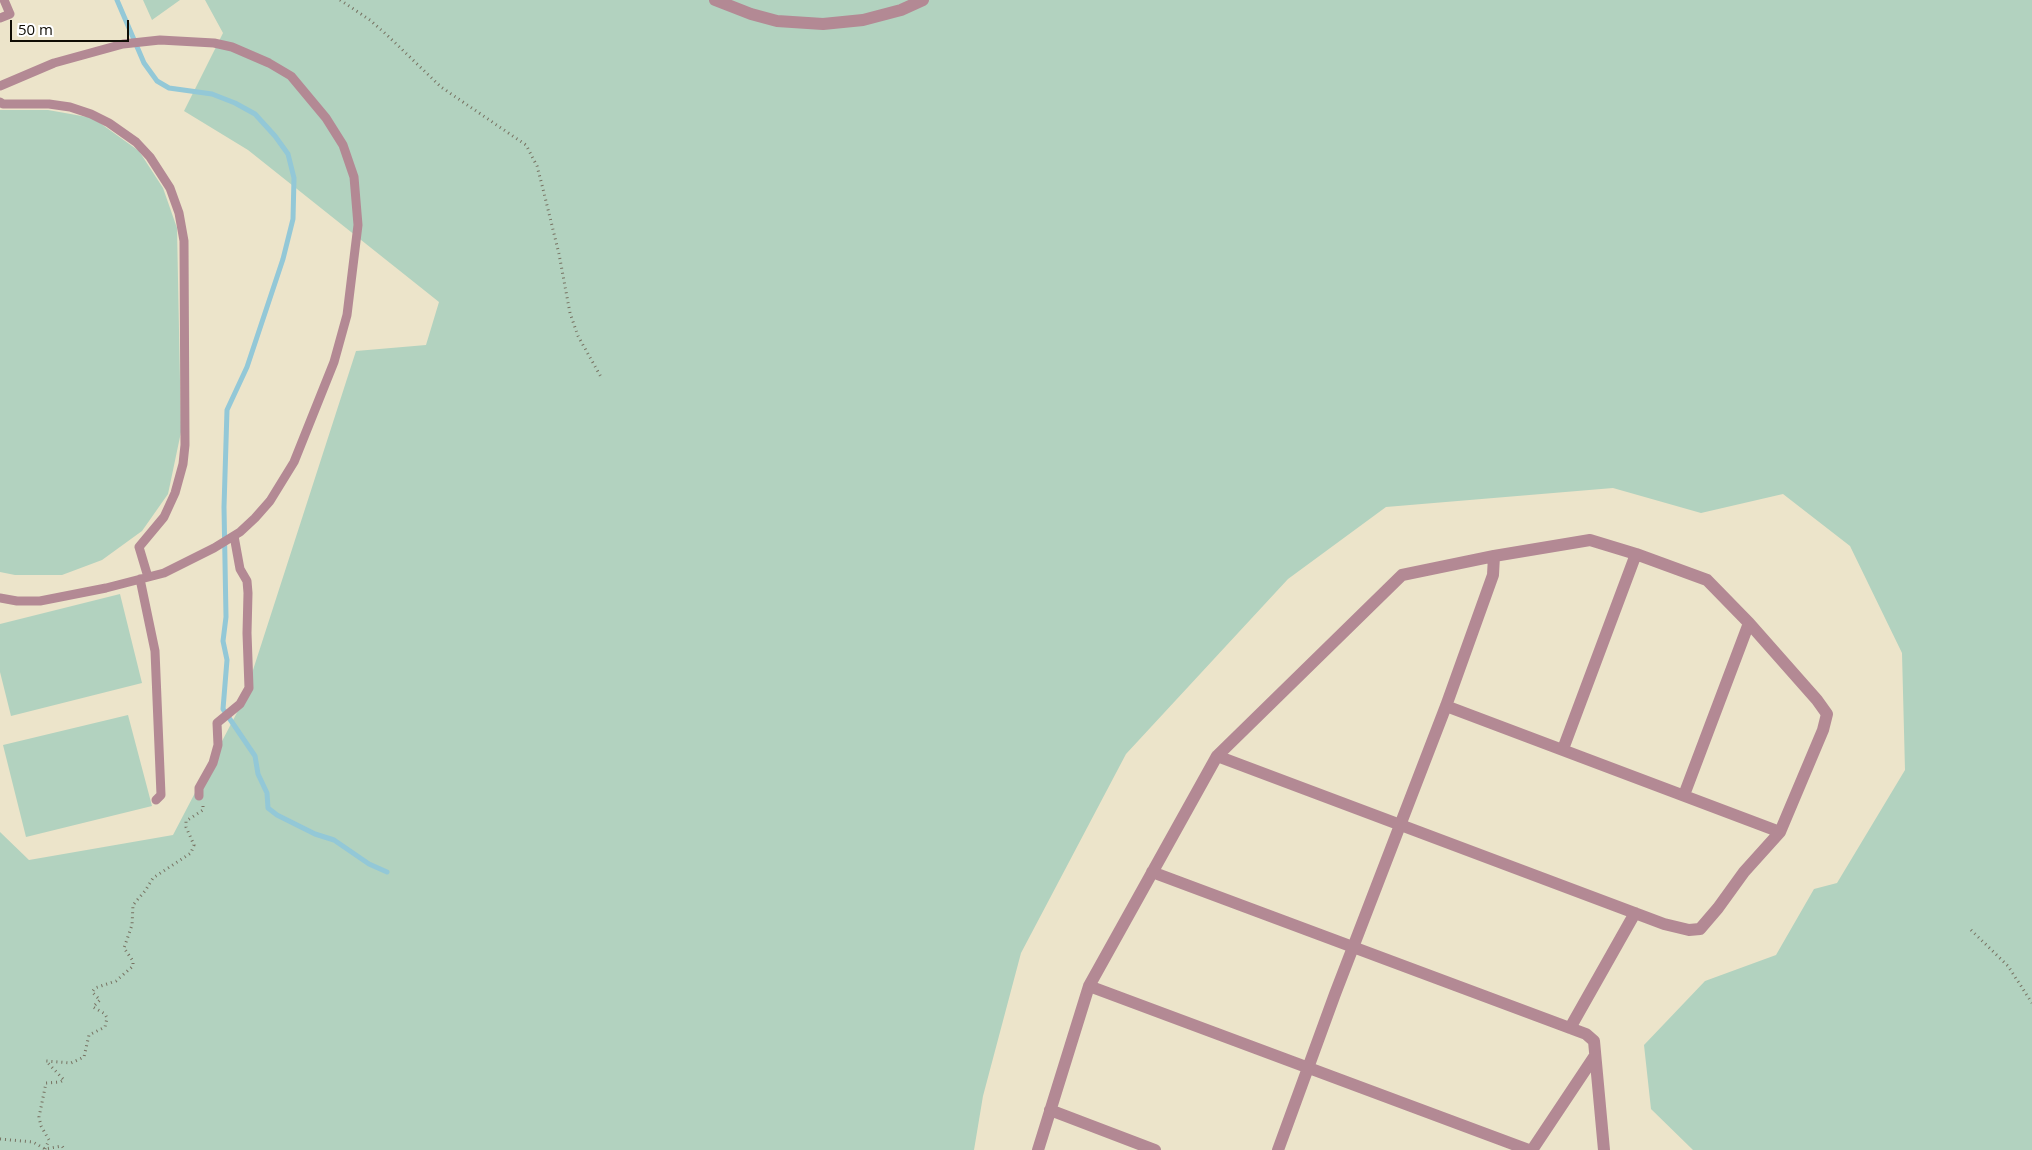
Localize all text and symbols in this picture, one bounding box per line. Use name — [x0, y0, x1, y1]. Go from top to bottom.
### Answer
scale bar — [12, 10, 131, 42]
text: 50 m — [18, 19, 53, 39]

